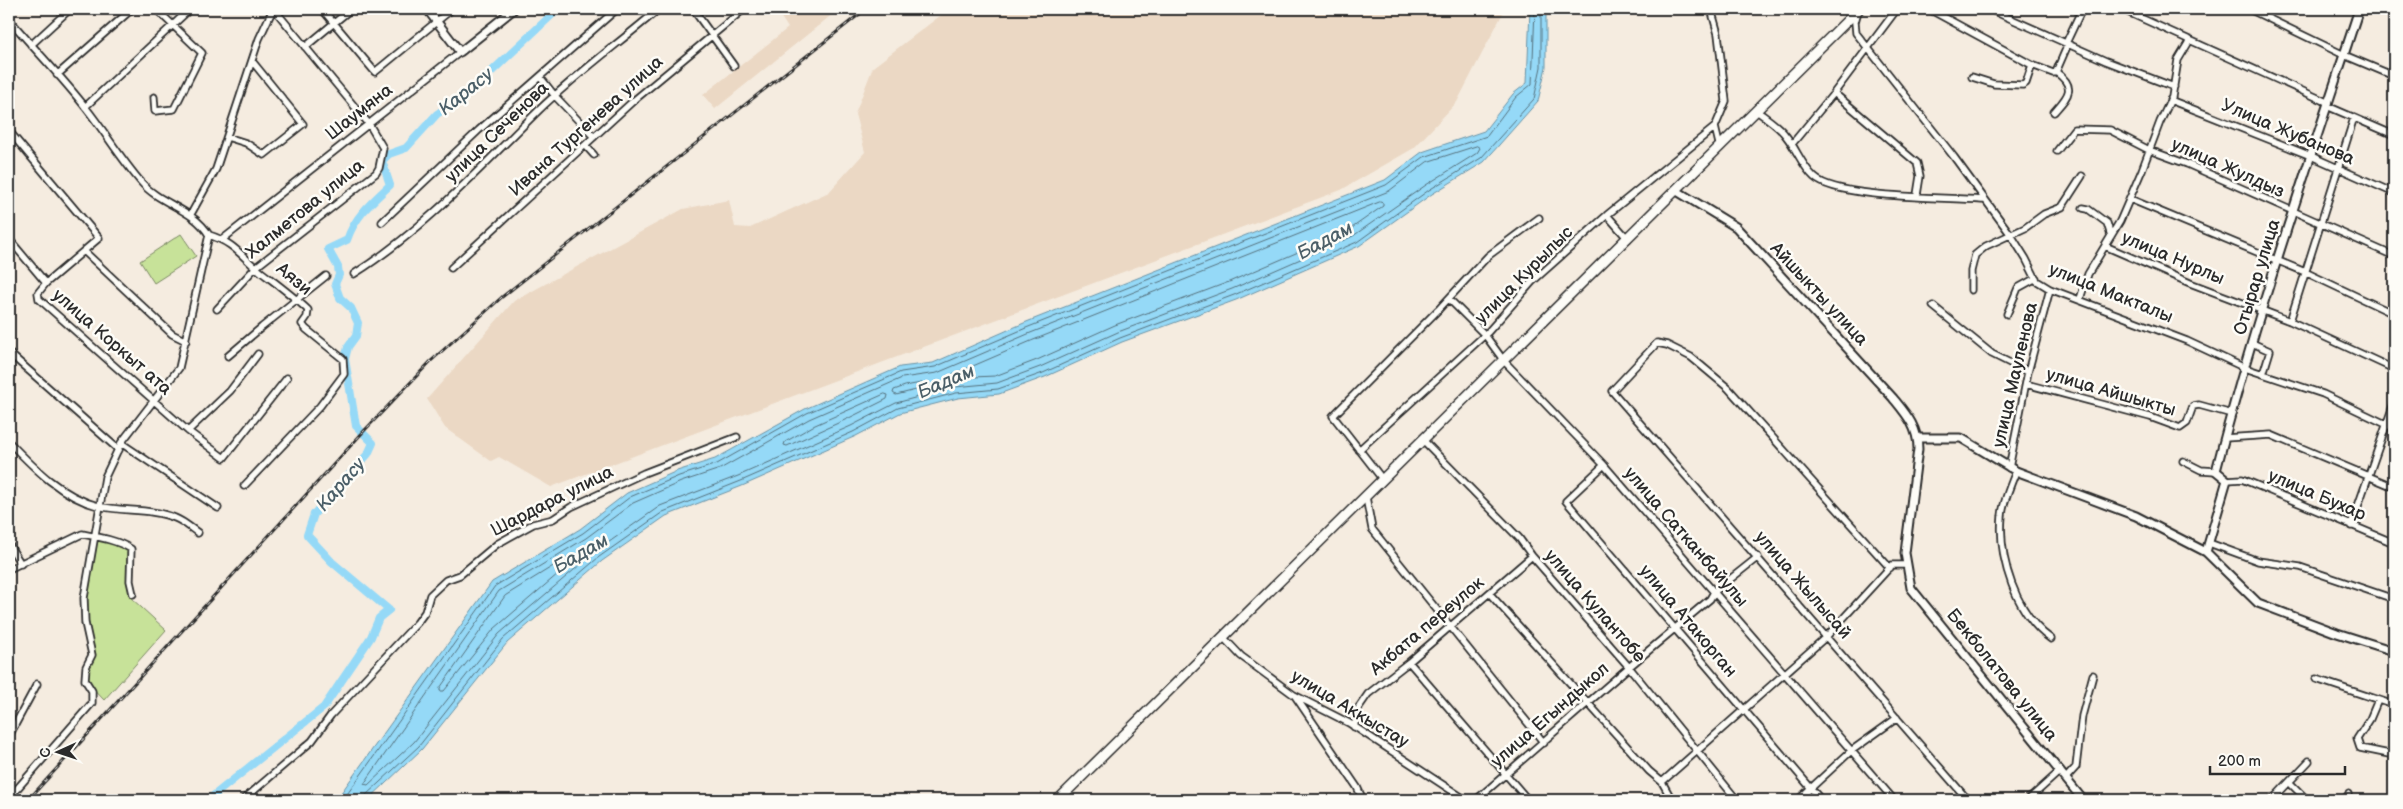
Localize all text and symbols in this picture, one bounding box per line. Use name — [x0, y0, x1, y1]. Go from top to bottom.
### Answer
street label: Ивана Тургенева улица — [505, 51, 668, 201]
water label: Карасу — [434, 62, 499, 121]
street label: улица Сеченова — [441, 77, 553, 187]
street label: Шаумяна — [321, 79, 397, 145]
street label: Улица Жубанова — [2218, 95, 2358, 170]
street label: улица Жулдыз — [2168, 134, 2288, 202]
street label: Халметова улица — [242, 155, 369, 263]
street label: Отырар улица — [2229, 216, 2285, 337]
water label: Бадам — [1293, 217, 1357, 265]
street label: улица Курылыс — [1471, 222, 1577, 328]
street label: улица Нурлы — [2119, 227, 2227, 289]
street label: Айшыкты улица — [1765, 237, 1872, 350]
street label: Аязи — [271, 258, 316, 300]
street label: улица Макталы — [2046, 259, 2176, 327]
street label: улица Коркыт ата — [48, 285, 176, 400]
street label: улица Мауленова — [1988, 300, 2042, 450]
water label: Бадам — [914, 360, 978, 404]
street label: улица Айшыкты — [2044, 363, 2178, 421]
water label: Карасу — [311, 453, 371, 517]
street label: Шардара улица — [487, 461, 617, 541]
street label: улица Сатканбайулы — [1620, 463, 1752, 611]
street label: улица Бухар — [2265, 465, 2369, 525]
street label: улица Жылысай — [1750, 527, 1856, 643]
water label: Бадам — [549, 529, 613, 579]
street label: улица Кулантобе — [1540, 545, 1650, 667]
street label: улица Атакорган — [1635, 560, 1741, 682]
street label: Акбата переулок — [1365, 572, 1489, 681]
street label: Бекболатова улица — [1942, 605, 2062, 746]
street label: улица Егындыкол — [1487, 658, 1613, 772]
street label: улица Аккыстау — [1287, 666, 1413, 753]
north arrow — [32, 726, 82, 776]
scale bar — [2210, 744, 2346, 776]
text: С — [37, 747, 54, 758]
text: 200 m — [2218, 752, 2261, 771]

